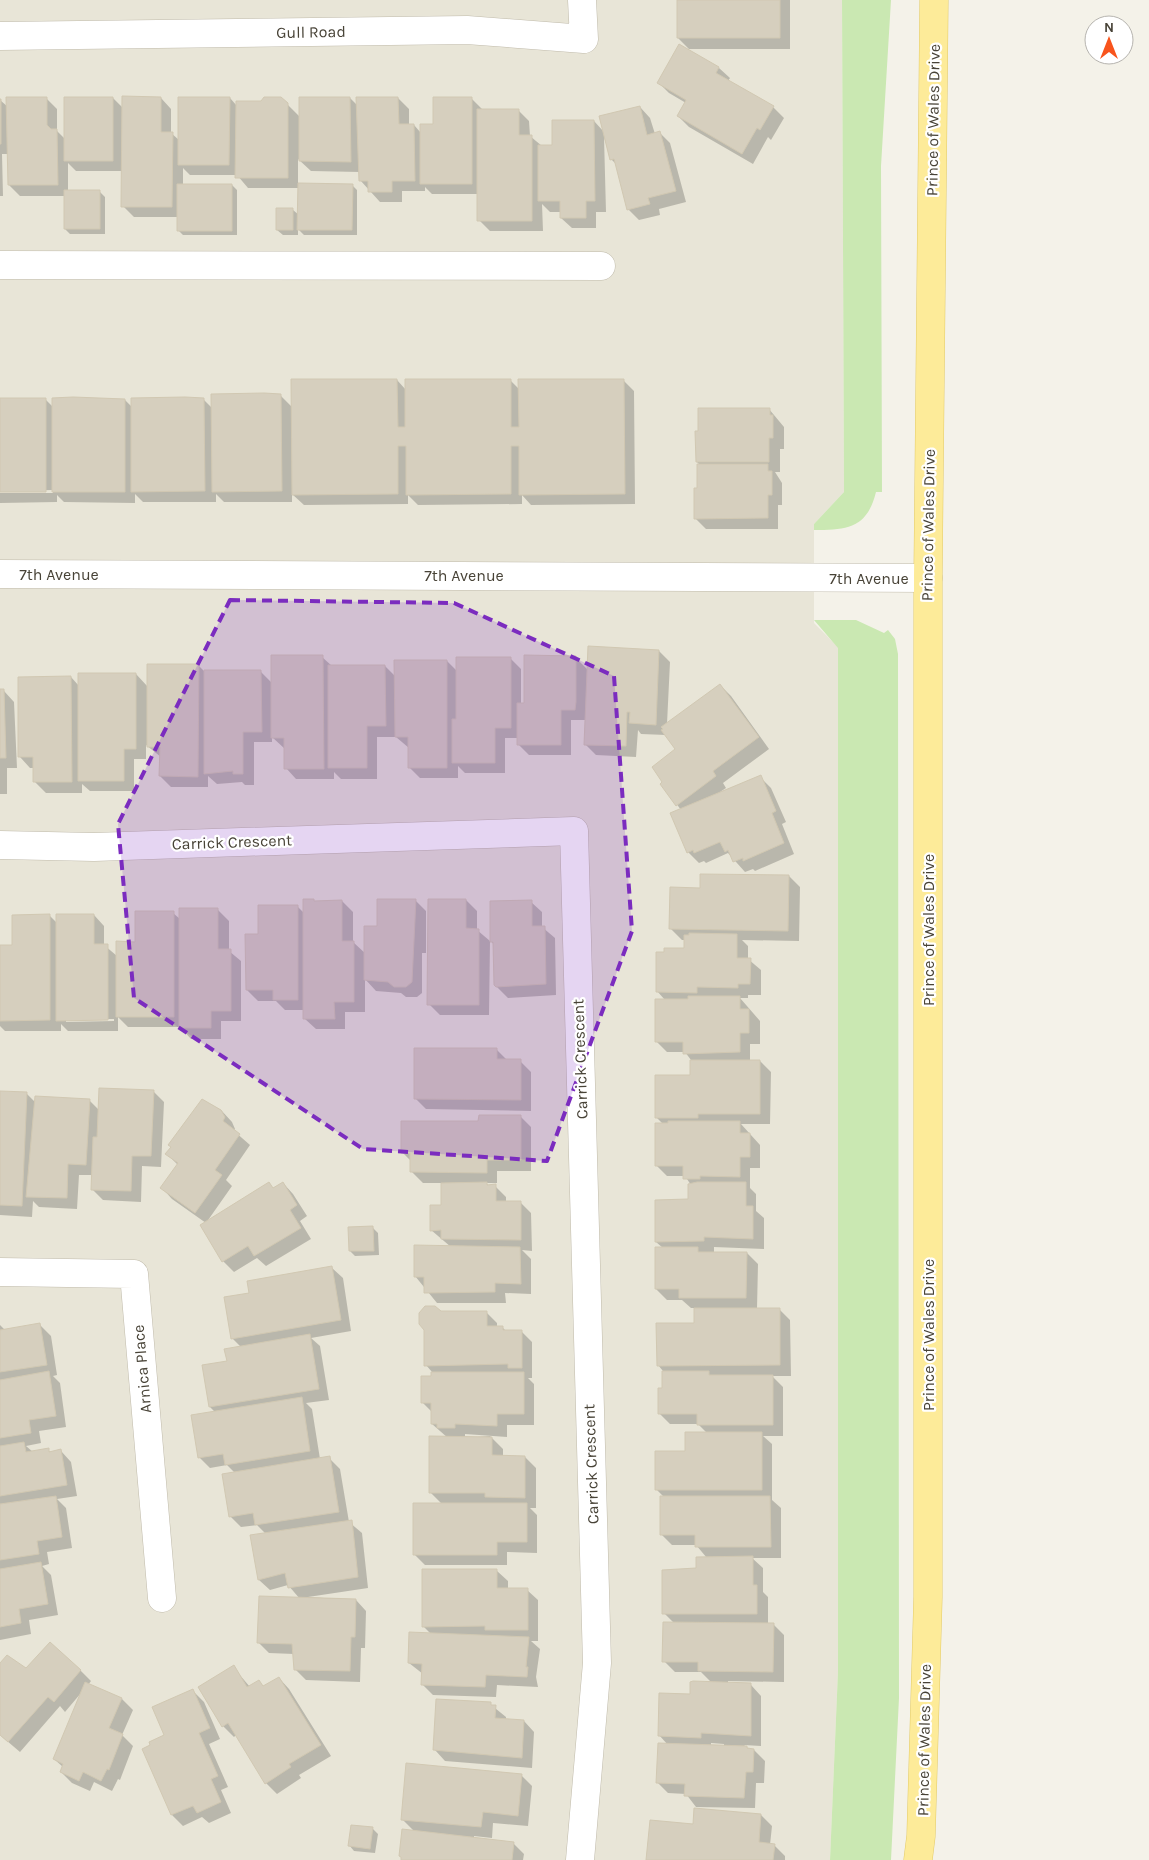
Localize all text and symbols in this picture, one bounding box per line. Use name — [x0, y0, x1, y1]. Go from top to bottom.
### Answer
north arrow — [1084, 15, 1134, 65]
text: N — [1104, 19, 1114, 36]
street label: Gull Road — [276, 22, 346, 42]
street label: Prince of Wales Drive — [922, 44, 944, 196]
street label: Prince of Wales Drive — [917, 449, 939, 601]
street label: 7th Avenue — [19, 565, 99, 584]
street label: 7th Avenue — [424, 566, 504, 585]
street label: 7th Avenue — [829, 569, 909, 588]
street label: Carrick Crescent — [172, 830, 292, 854]
street label: Prince of Wales Drive — [919, 854, 938, 1006]
street label: Carrick Crescent — [568, 999, 592, 1119]
street label: Prince of Wales Drive — [919, 1259, 938, 1411]
street label: Arnica Place — [129, 1324, 155, 1414]
street label: Carrick Crescent — [579, 1404, 603, 1524]
street label: Prince of Wales Drive — [913, 1664, 935, 1816]

